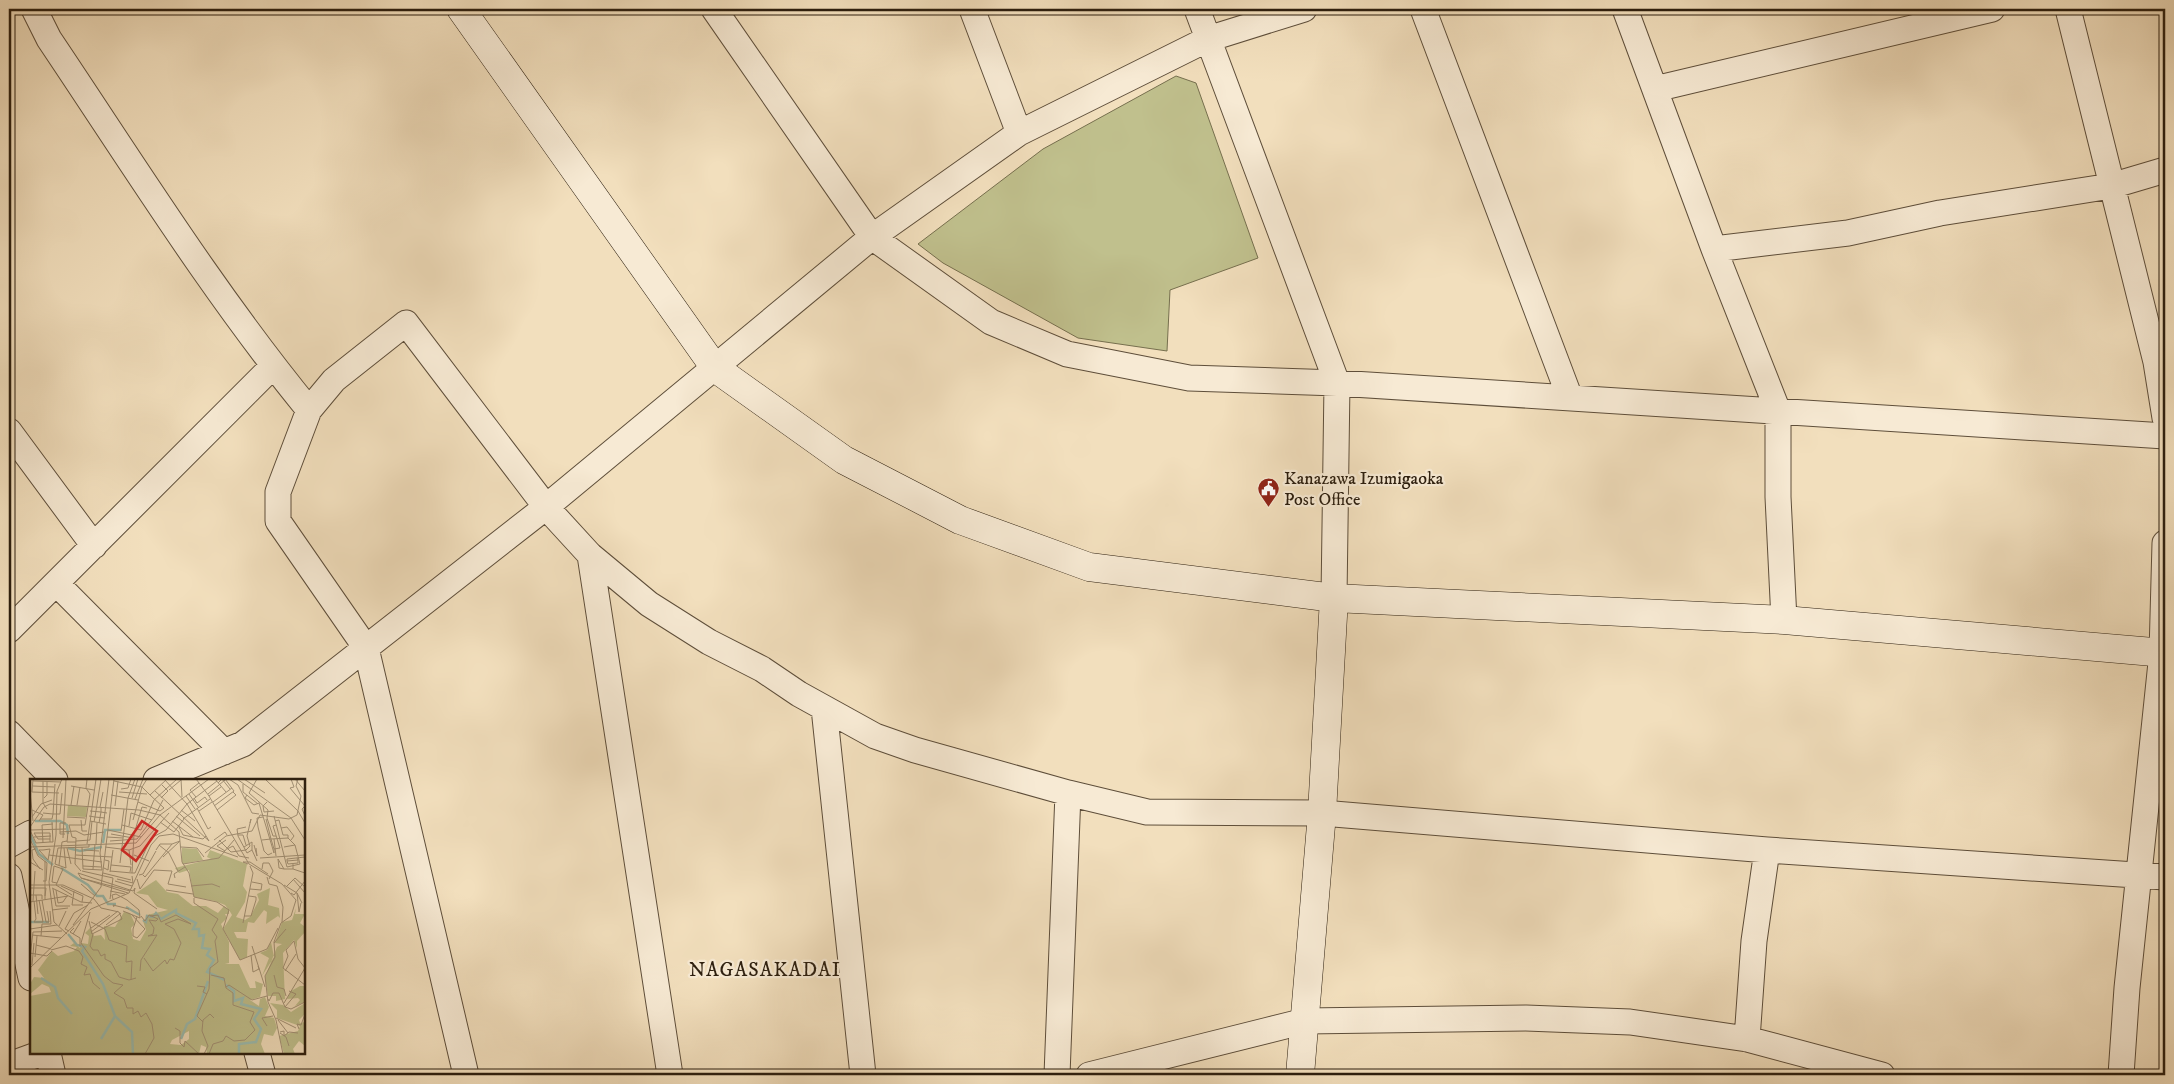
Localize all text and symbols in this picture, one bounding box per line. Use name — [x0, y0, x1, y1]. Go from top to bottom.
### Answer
place label: Kanazawa Izumigaoka Post Office — [1284, 468, 1444, 511]
public building icon: Kanazawa Izumigaoka Post Office — [1256, 477, 1280, 508]
inset map — [30, 779, 305, 1054]
district label: NAGASAKADAI — [689, 958, 841, 983]

